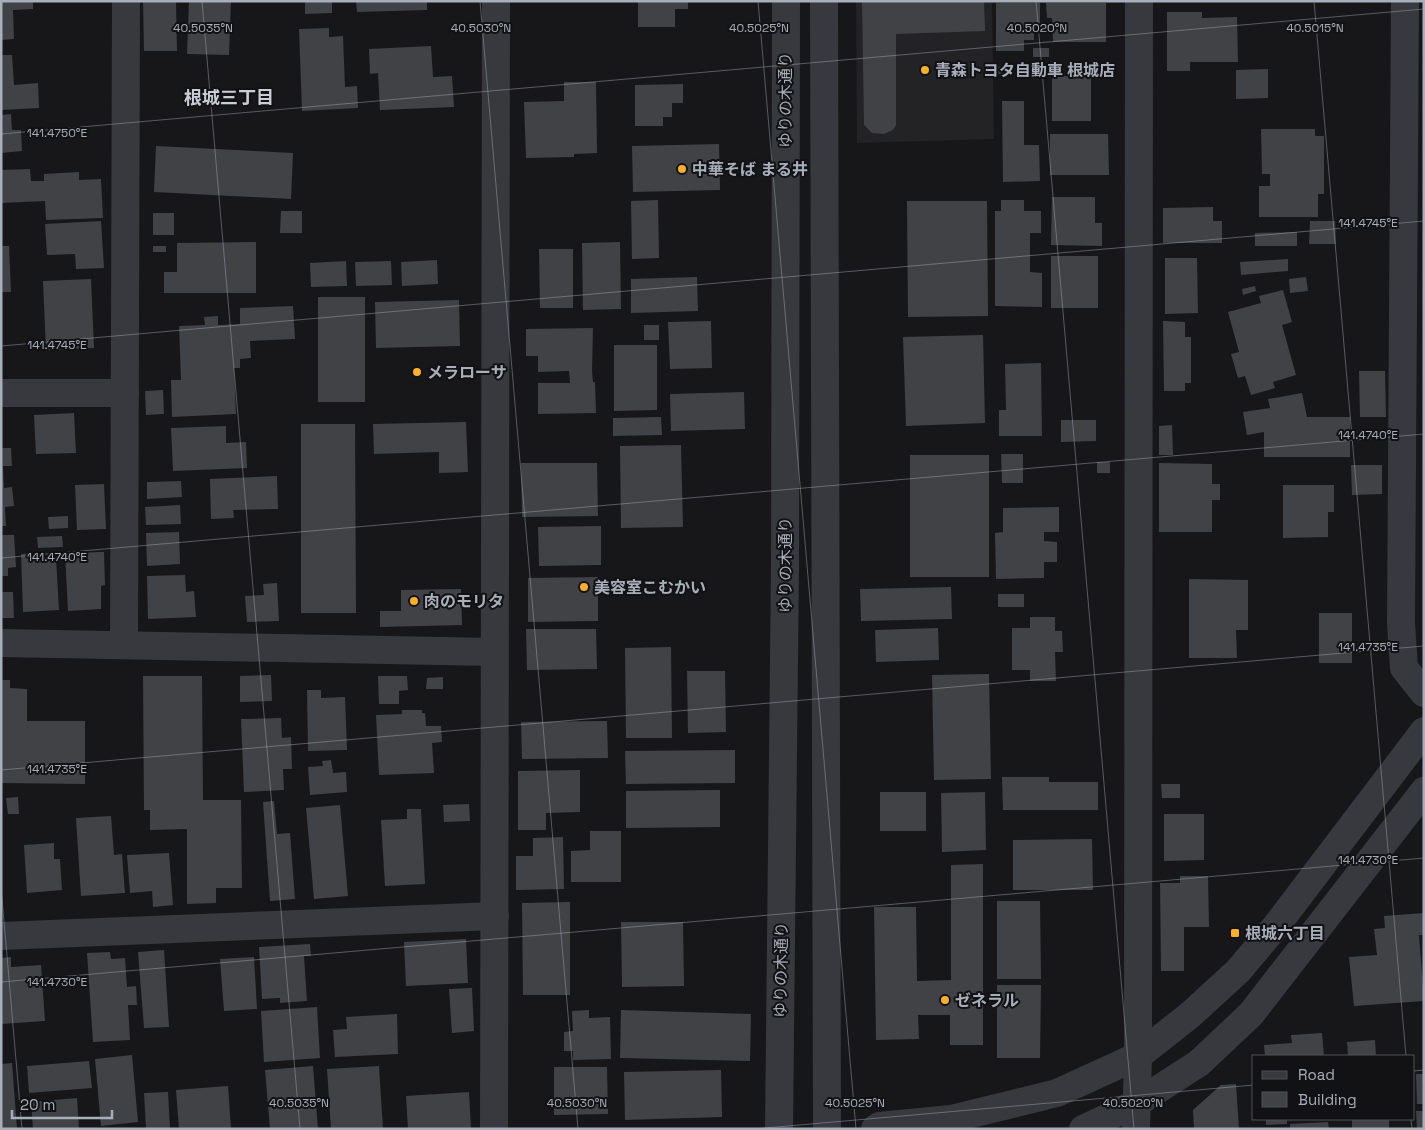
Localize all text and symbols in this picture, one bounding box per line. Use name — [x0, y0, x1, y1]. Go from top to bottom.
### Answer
text: 40.5035°N — [173, 20, 233, 36]
text: 40.5030°N — [451, 20, 511, 36]
text: 40.5025°N — [729, 20, 789, 36]
text: 40.5020°N — [1007, 20, 1067, 36]
text: 40.5015°N — [1286, 20, 1344, 36]
street label: ゆりの木通り — [775, 52, 796, 148]
place label: 青森トヨタ自動車 根城店 — [935, 60, 1115, 81]
marker: 青森トヨタ自動車 根城店 — [919, 64, 931, 76]
district label: 根城三丁目 — [184, 86, 274, 109]
text: 141.4750°E — [27, 125, 87, 141]
place label: 中華そば まる井 — [692, 159, 808, 180]
marker: 中華そば まる井 — [676, 163, 688, 175]
text: 141.4745°E — [1338, 215, 1398, 231]
text: 141.4745°E — [27, 337, 87, 353]
place label: メラローサ — [427, 362, 507, 383]
marker: メラローサ — [411, 366, 423, 378]
text: 141.4740°E — [1338, 427, 1398, 443]
street label: ゆりの木通り — [775, 517, 796, 613]
text: 141.4740°E — [27, 549, 87, 565]
place label: 美容室こむかい — [594, 577, 706, 598]
marker: 美容室こむかい — [578, 581, 590, 593]
place label: 肉のモリタ — [424, 591, 504, 612]
marker: 肉のモリタ — [408, 595, 420, 607]
text: 141.4735°E — [1338, 639, 1398, 655]
text: 141.4735°E — [27, 761, 87, 777]
text: 141.4730°E — [1338, 852, 1398, 868]
street label: ゆりの木通り — [770, 922, 792, 1018]
place label: 根城六丁目 — [1245, 923, 1325, 944]
marker: 根城六丁目 — [1229, 927, 1241, 939]
text: 141.4730°E — [27, 974, 87, 990]
place label: ゼネラル — [955, 990, 1019, 1011]
marker: ゼネラル — [939, 994, 951, 1006]
legend — [1252, 1055, 1415, 1120]
text: Road — [1298, 1065, 1335, 1084]
scale bar — [12, 1088, 112, 1120]
text: Building — [1298, 1090, 1357, 1109]
text: 20 m — [20, 1095, 55, 1114]
text: 40.5035°N — [269, 1095, 329, 1111]
text: 40.5030°N — [547, 1095, 607, 1111]
text: 40.5025°N — [825, 1095, 885, 1111]
text: 40.5020°N — [1103, 1095, 1163, 1111]

